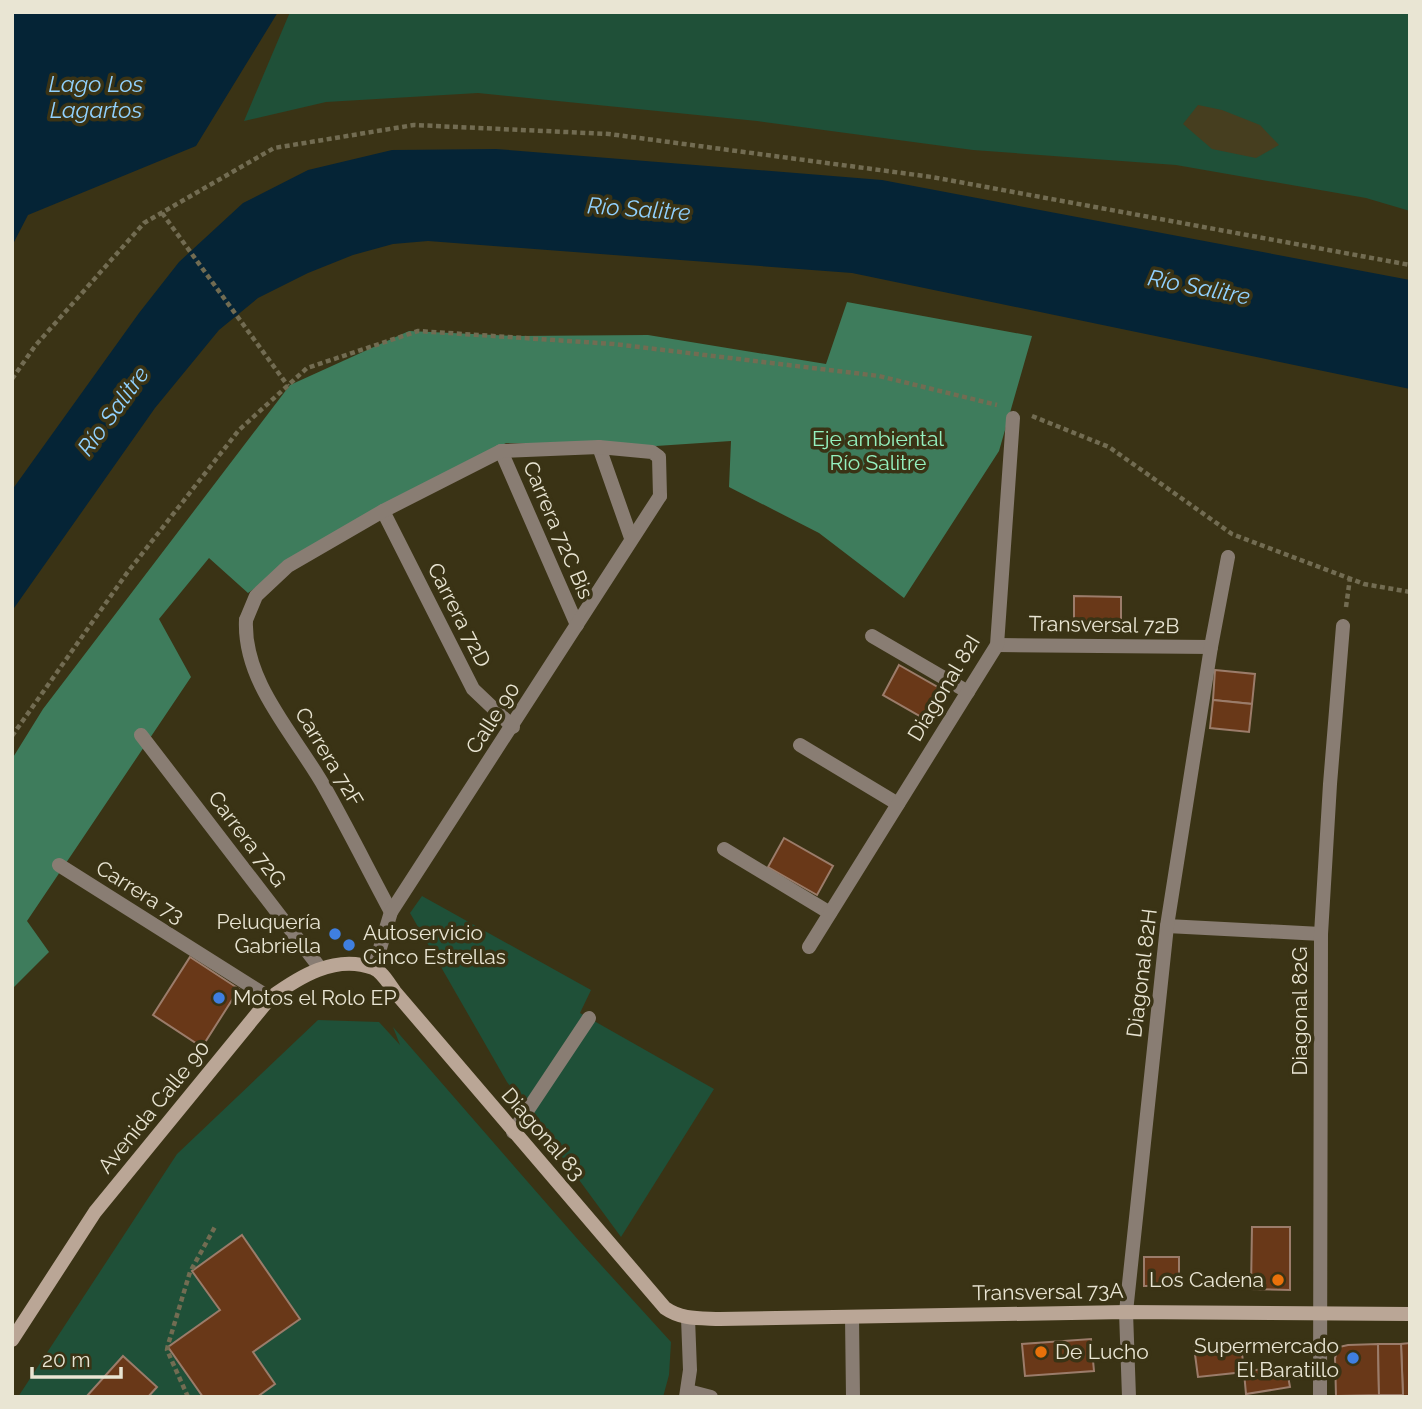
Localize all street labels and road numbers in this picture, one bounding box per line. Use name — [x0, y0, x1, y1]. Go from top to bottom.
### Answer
street label: Carrera 72C Bis — [518, 457, 599, 603]
street label: Carrera 72D — [422, 558, 496, 671]
street label: Transversal 72B — [1029, 611, 1180, 638]
street label: Diagonal 82I — [902, 630, 985, 745]
street label: Calle 90 — [460, 677, 525, 758]
street label: Carrera 72F — [290, 703, 369, 811]
street label: Carrera 72G — [203, 786, 292, 892]
street label: Carrera 73 — [92, 855, 189, 928]
street label: Diagonal 82H — [1121, 907, 1162, 1039]
street label: Diagonal 82G — [1287, 946, 1312, 1076]
street label: Avenida Calle 90 — [92, 1035, 215, 1178]
street label: Diagonal 83 — [496, 1082, 590, 1185]
street label: Transversal 73A — [972, 1278, 1124, 1305]

